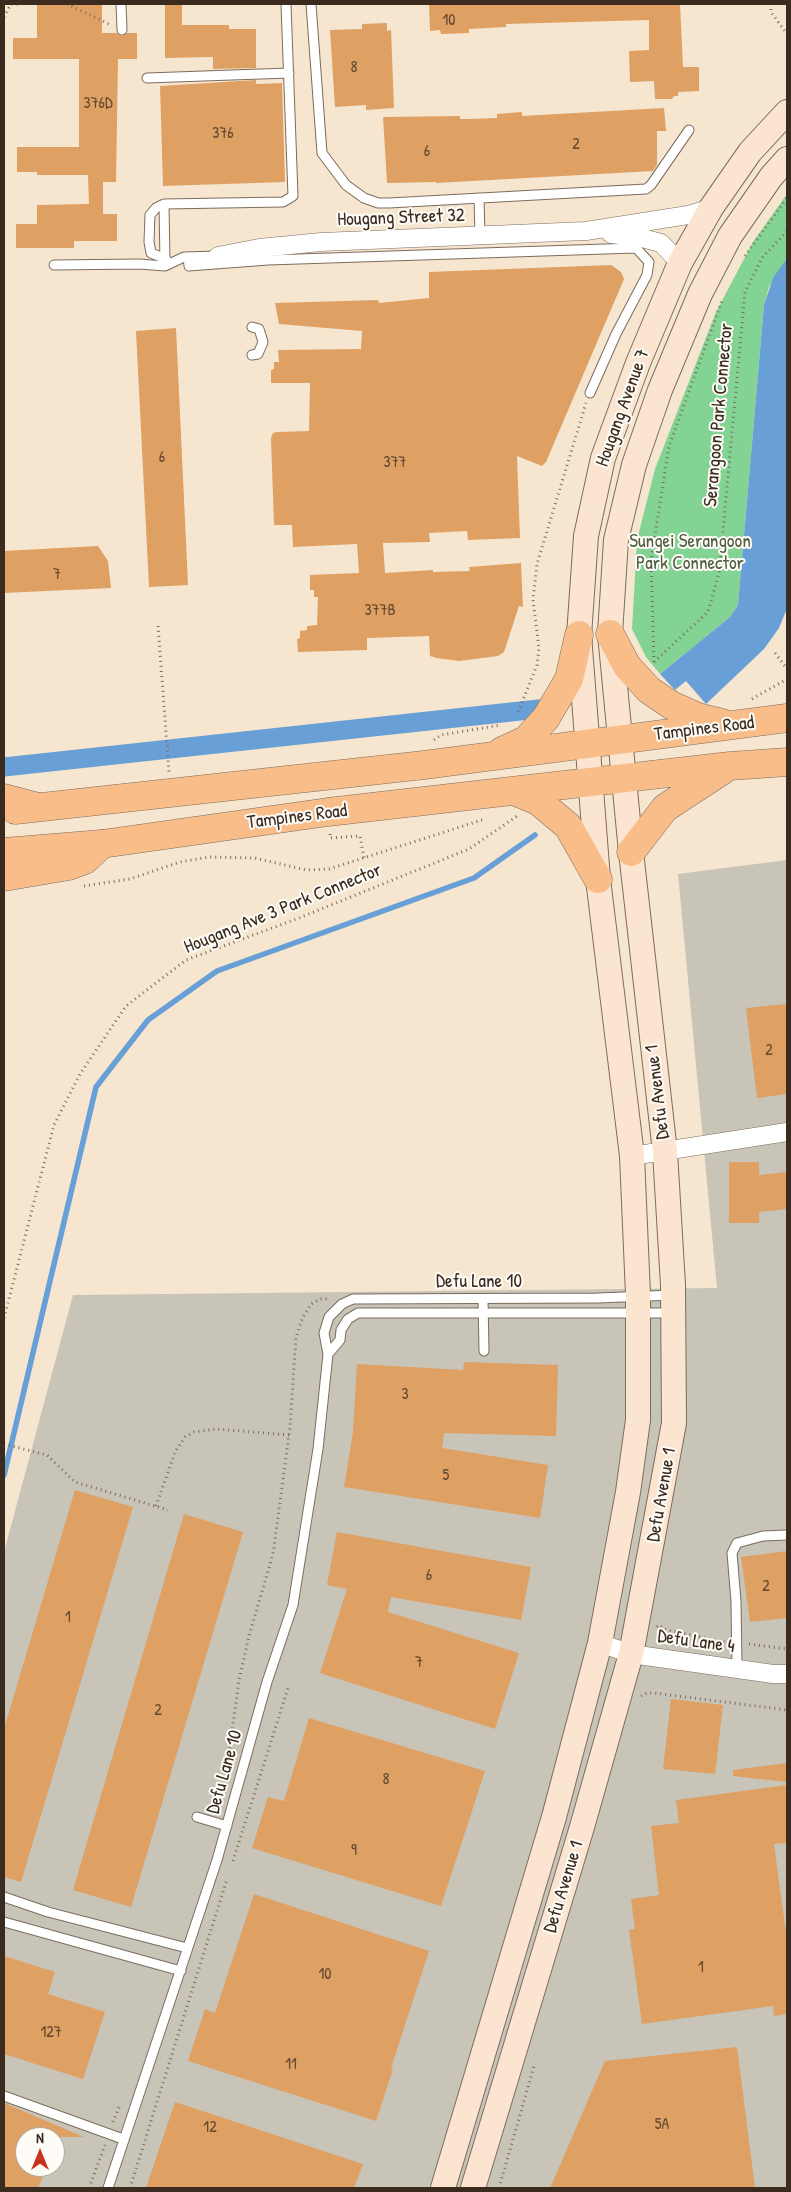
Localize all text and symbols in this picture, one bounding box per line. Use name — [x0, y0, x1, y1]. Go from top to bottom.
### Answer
house number: 10 — [443, 11, 455, 31]
house number: 8 — [351, 58, 357, 78]
house number: 376D — [83, 94, 113, 114]
house number: 376 — [212, 124, 234, 144]
house number: 2 — [572, 135, 580, 155]
house number: 6 — [424, 142, 430, 162]
street label: Hougang Street 32 — [337, 204, 465, 232]
street label: Serangoon Park Connector — [700, 322, 738, 508]
street label: Hougang Avenue 7 — [591, 346, 655, 470]
house number: 6 — [159, 448, 165, 468]
house number: 377 — [383, 453, 407, 473]
park label: Sungei Serangoon Park Connector — [629, 531, 751, 575]
house number: 7 — [53, 565, 61, 585]
house number: 377B — [364, 601, 396, 621]
street label: Tampines Road — [653, 712, 755, 746]
street label: Tampines Road — [246, 800, 348, 834]
street label: Hougang Ave 3 Park Connector — [181, 859, 385, 959]
house number: 2 — [765, 1041, 773, 1061]
street label: Defu Avenue 1 — [641, 1044, 675, 1140]
street label: Defu Lane 10 — [436, 1271, 522, 1293]
house number: 3 — [401, 1385, 409, 1405]
street label: Defu Avenue 1 — [643, 1446, 681, 1544]
house number: 5 — [443, 1466, 449, 1486]
house number: 6 — [426, 1566, 432, 1586]
house number: 2 — [762, 1577, 770, 1597]
house number: 1 — [65, 1608, 71, 1628]
street label: Defu Lane 4 — [656, 1625, 736, 1659]
house number: 7 — [415, 1653, 423, 1673]
house number: 2 — [154, 1701, 162, 1721]
street label: Defu Lane 10 — [202, 1728, 248, 1816]
house number: 8 — [383, 1770, 389, 1790]
street label: Defu Avenue 1 — [539, 1838, 589, 1936]
house number: 9 — [351, 1841, 357, 1861]
house number: 1 — [698, 1958, 704, 1978]
house number: 10 — [319, 1965, 331, 1985]
house number: 127 — [40, 2023, 62, 2043]
house number: 11 — [285, 2055, 297, 2075]
house number: 5A — [655, 2115, 669, 2135]
house number: 12 — [203, 2118, 217, 2138]
north arrow — [15, 2127, 65, 2177]
text: N — [36, 2128, 44, 2147]

